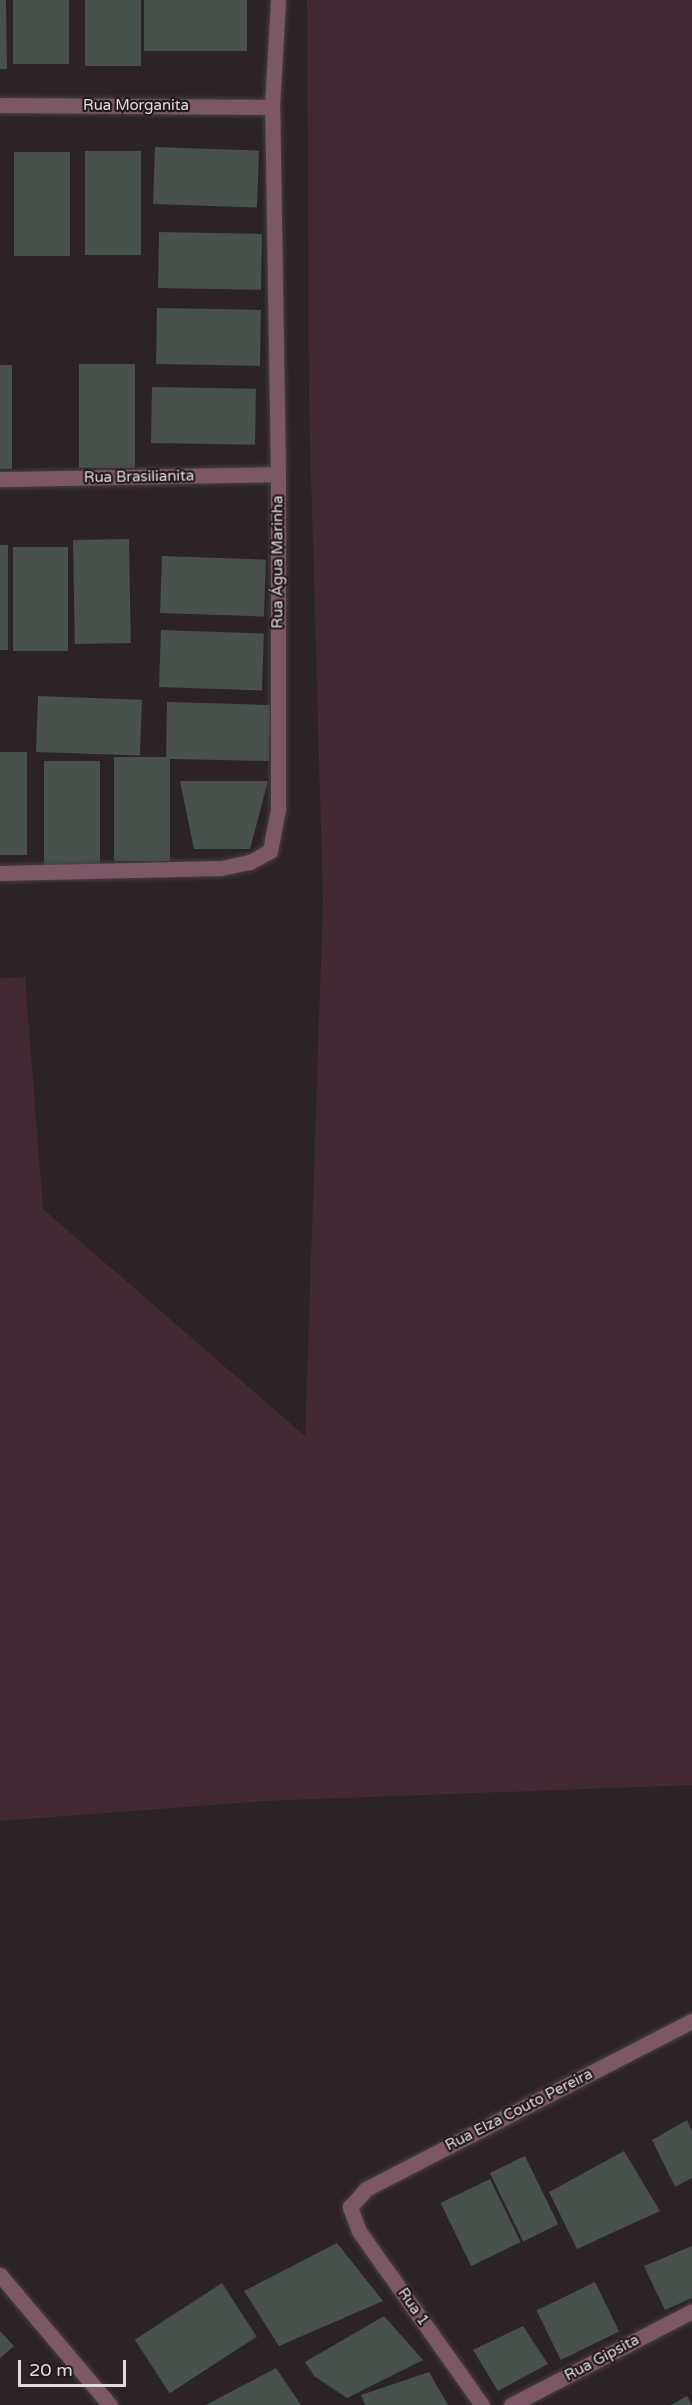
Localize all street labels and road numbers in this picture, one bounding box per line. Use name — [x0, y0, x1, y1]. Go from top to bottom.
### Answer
street label: Rua Morganita — [83, 97, 189, 115]
street label: Rua Brasilianita — [84, 467, 194, 487]
street label: Rua Água Marinha — [269, 495, 287, 629]
street label: Rua Elza Couto Pereira — [442, 2065, 596, 2155]
street label: Rua 1 — [394, 2285, 432, 2329]
street label: Rua Gipsita — [562, 2331, 642, 2385]

